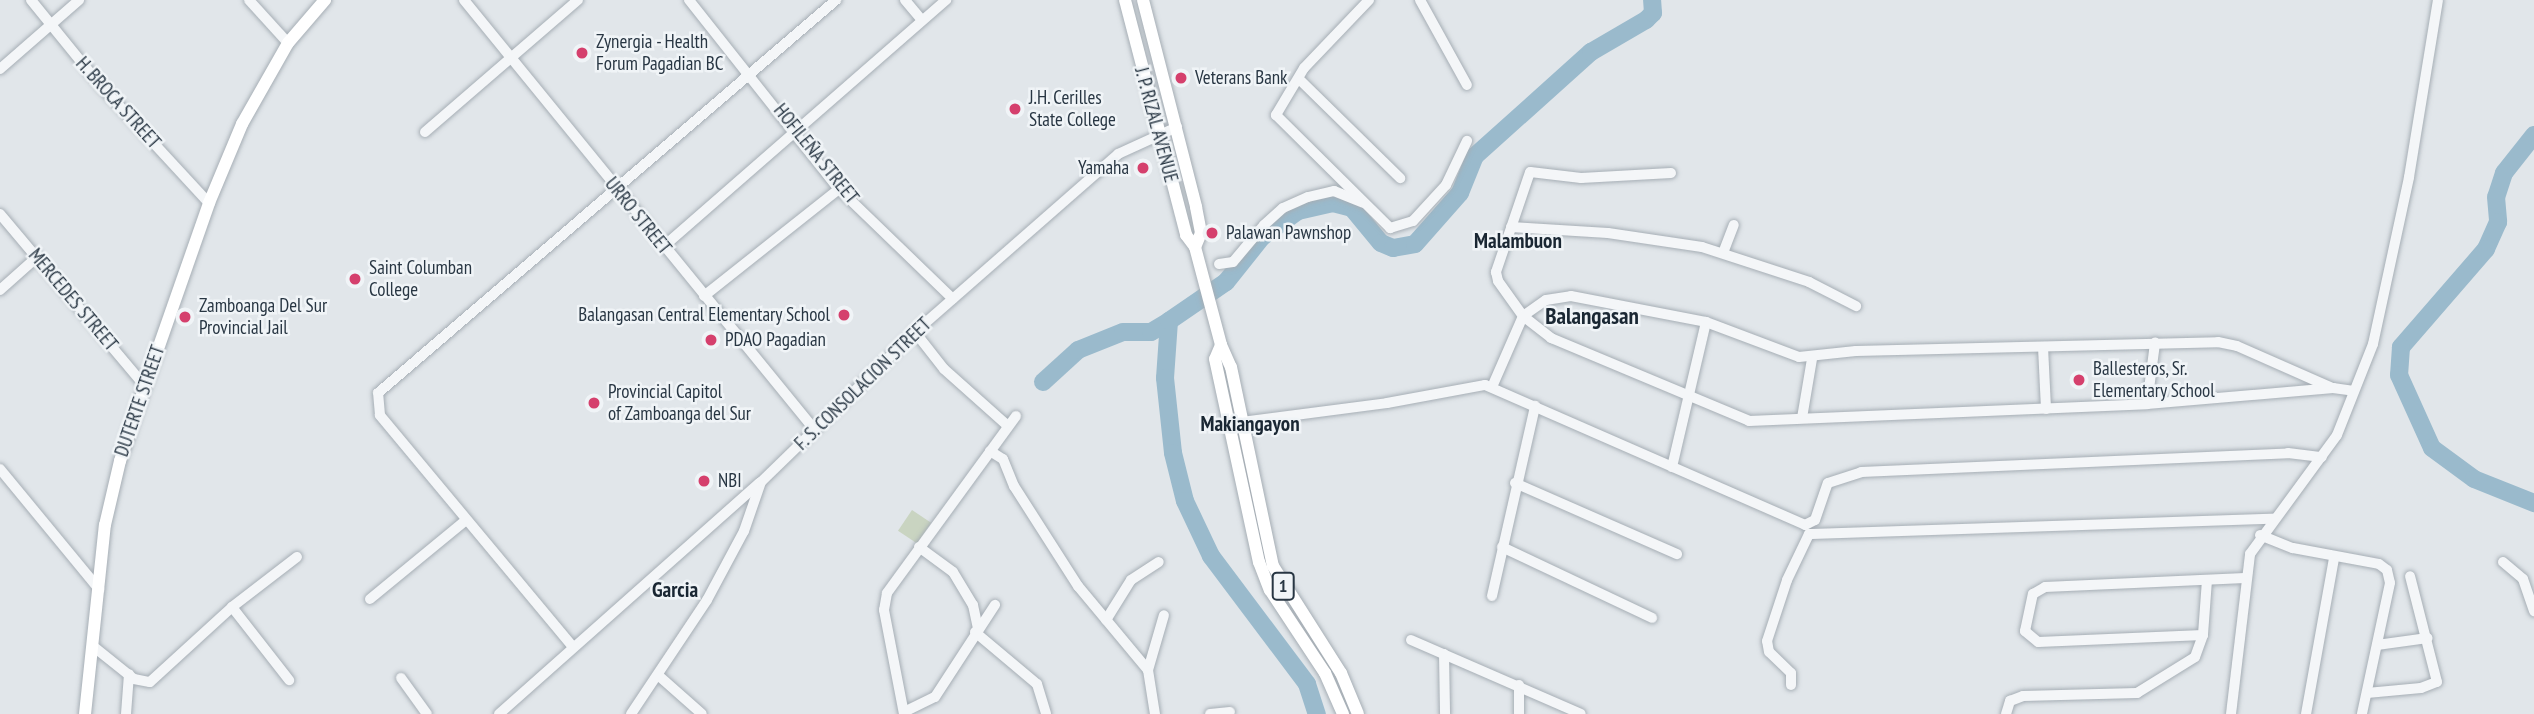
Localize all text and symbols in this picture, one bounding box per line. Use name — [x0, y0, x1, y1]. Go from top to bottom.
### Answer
place label: Zynergia - Health Forum Pagadian BC — [596, 31, 723, 75]
marker: Zynergia - Health Forum Pagadian BC — [574, 45, 590, 61]
street label: H. BROCA STREET — [70, 52, 166, 154]
street label: J. P. RIZAL AVENUE — [1129, 63, 1183, 187]
place label: Veterans Bank — [1195, 67, 1287, 89]
marker: Veterans Bank — [1173, 70, 1189, 86]
place label: J.H. Cerilles State College — [1029, 87, 1116, 131]
street label: HOFILEÑA STREET — [769, 99, 863, 209]
marker: J.H. Cerilles State College — [1007, 101, 1023, 117]
place label: Yamaha — [1078, 157, 1129, 179]
marker: Yamaha — [1135, 160, 1151, 176]
street label: URRO STREET — [600, 173, 676, 259]
place label: Palawan Pawnshop — [1226, 222, 1351, 244]
marker: Palawan Pawnshop — [1204, 225, 1220, 241]
district label: Malambuon — [1474, 228, 1562, 254]
street label: MERCEDES STREET — [24, 244, 122, 356]
place label: Saint Columban College — [369, 257, 472, 301]
marker: Saint Columban College — [347, 271, 363, 287]
place label: Zamboanga Del Sur Provincial Jail — [199, 295, 327, 339]
district label: Balangasan — [1545, 302, 1639, 330]
place label: Balangasan Central Elementary School — [578, 304, 830, 326]
marker: Balangasan Central Elementary School — [836, 307, 852, 323]
marker: Zamboanga Del Sur Provincial Jail — [177, 309, 193, 325]
street label: F. S. CONSOLACION STREET — [789, 312, 937, 456]
place label: PDAO Pagadian — [725, 329, 826, 351]
marker: PDAO Pagadian — [703, 332, 719, 348]
street label: DUTERTE STREET — [110, 342, 170, 460]
place label: Ballesteros, Sr. Elementary School — [2093, 358, 2215, 402]
marker: Ballesteros, Sr. Elementary School — [2071, 372, 2087, 388]
place label: Provincial Capitol of Zamboanga del Sur — [608, 381, 751, 425]
marker: Provincial Capitol of Zamboanga del Sur — [586, 395, 602, 411]
district label: Makiangayon — [1200, 411, 1300, 437]
place label: NBI — [718, 470, 742, 492]
marker: NBI — [696, 473, 712, 489]
road number: 1 — [1271, 572, 1295, 600]
district label: Garcia — [652, 577, 698, 603]

